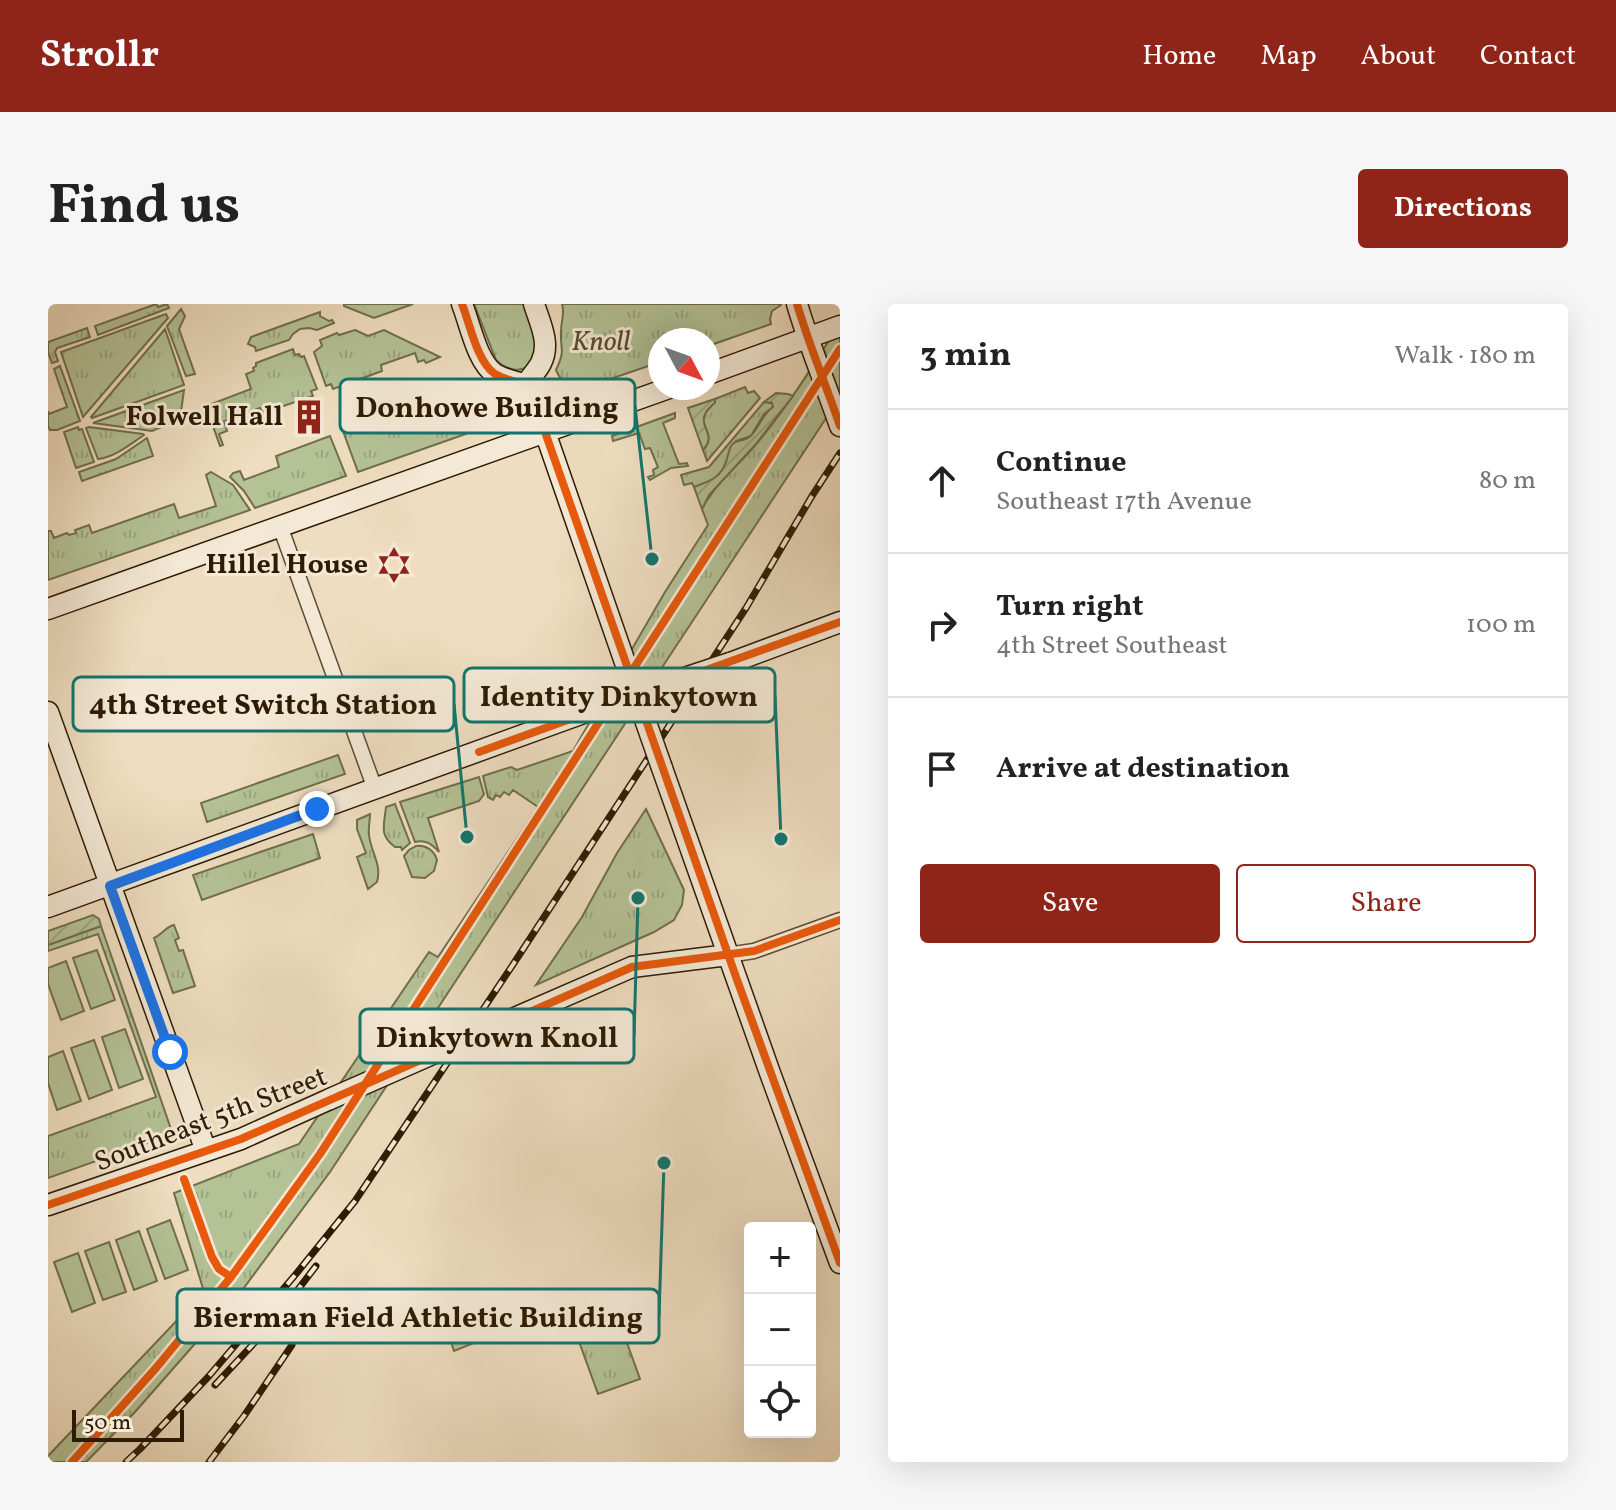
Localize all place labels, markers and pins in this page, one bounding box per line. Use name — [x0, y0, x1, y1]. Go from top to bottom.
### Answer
callout: Donhowe Building — [340, 379, 635, 433]
place label: Folwell Hall — [126, 398, 283, 437]
building icon: Folwell Hall — [290, 398, 328, 436]
place label: Hillel House — [206, 546, 368, 585]
synagogue icon: Hillel House — [375, 546, 413, 584]
callout: Identity Dinkytown — [464, 668, 775, 722]
callout: 4th Street Switch Station — [73, 677, 454, 731]
callout: Dinkytown Knoll — [360, 1009, 634, 1063]
callout: Bierman Field Athletic Building — [177, 1289, 659, 1343]

